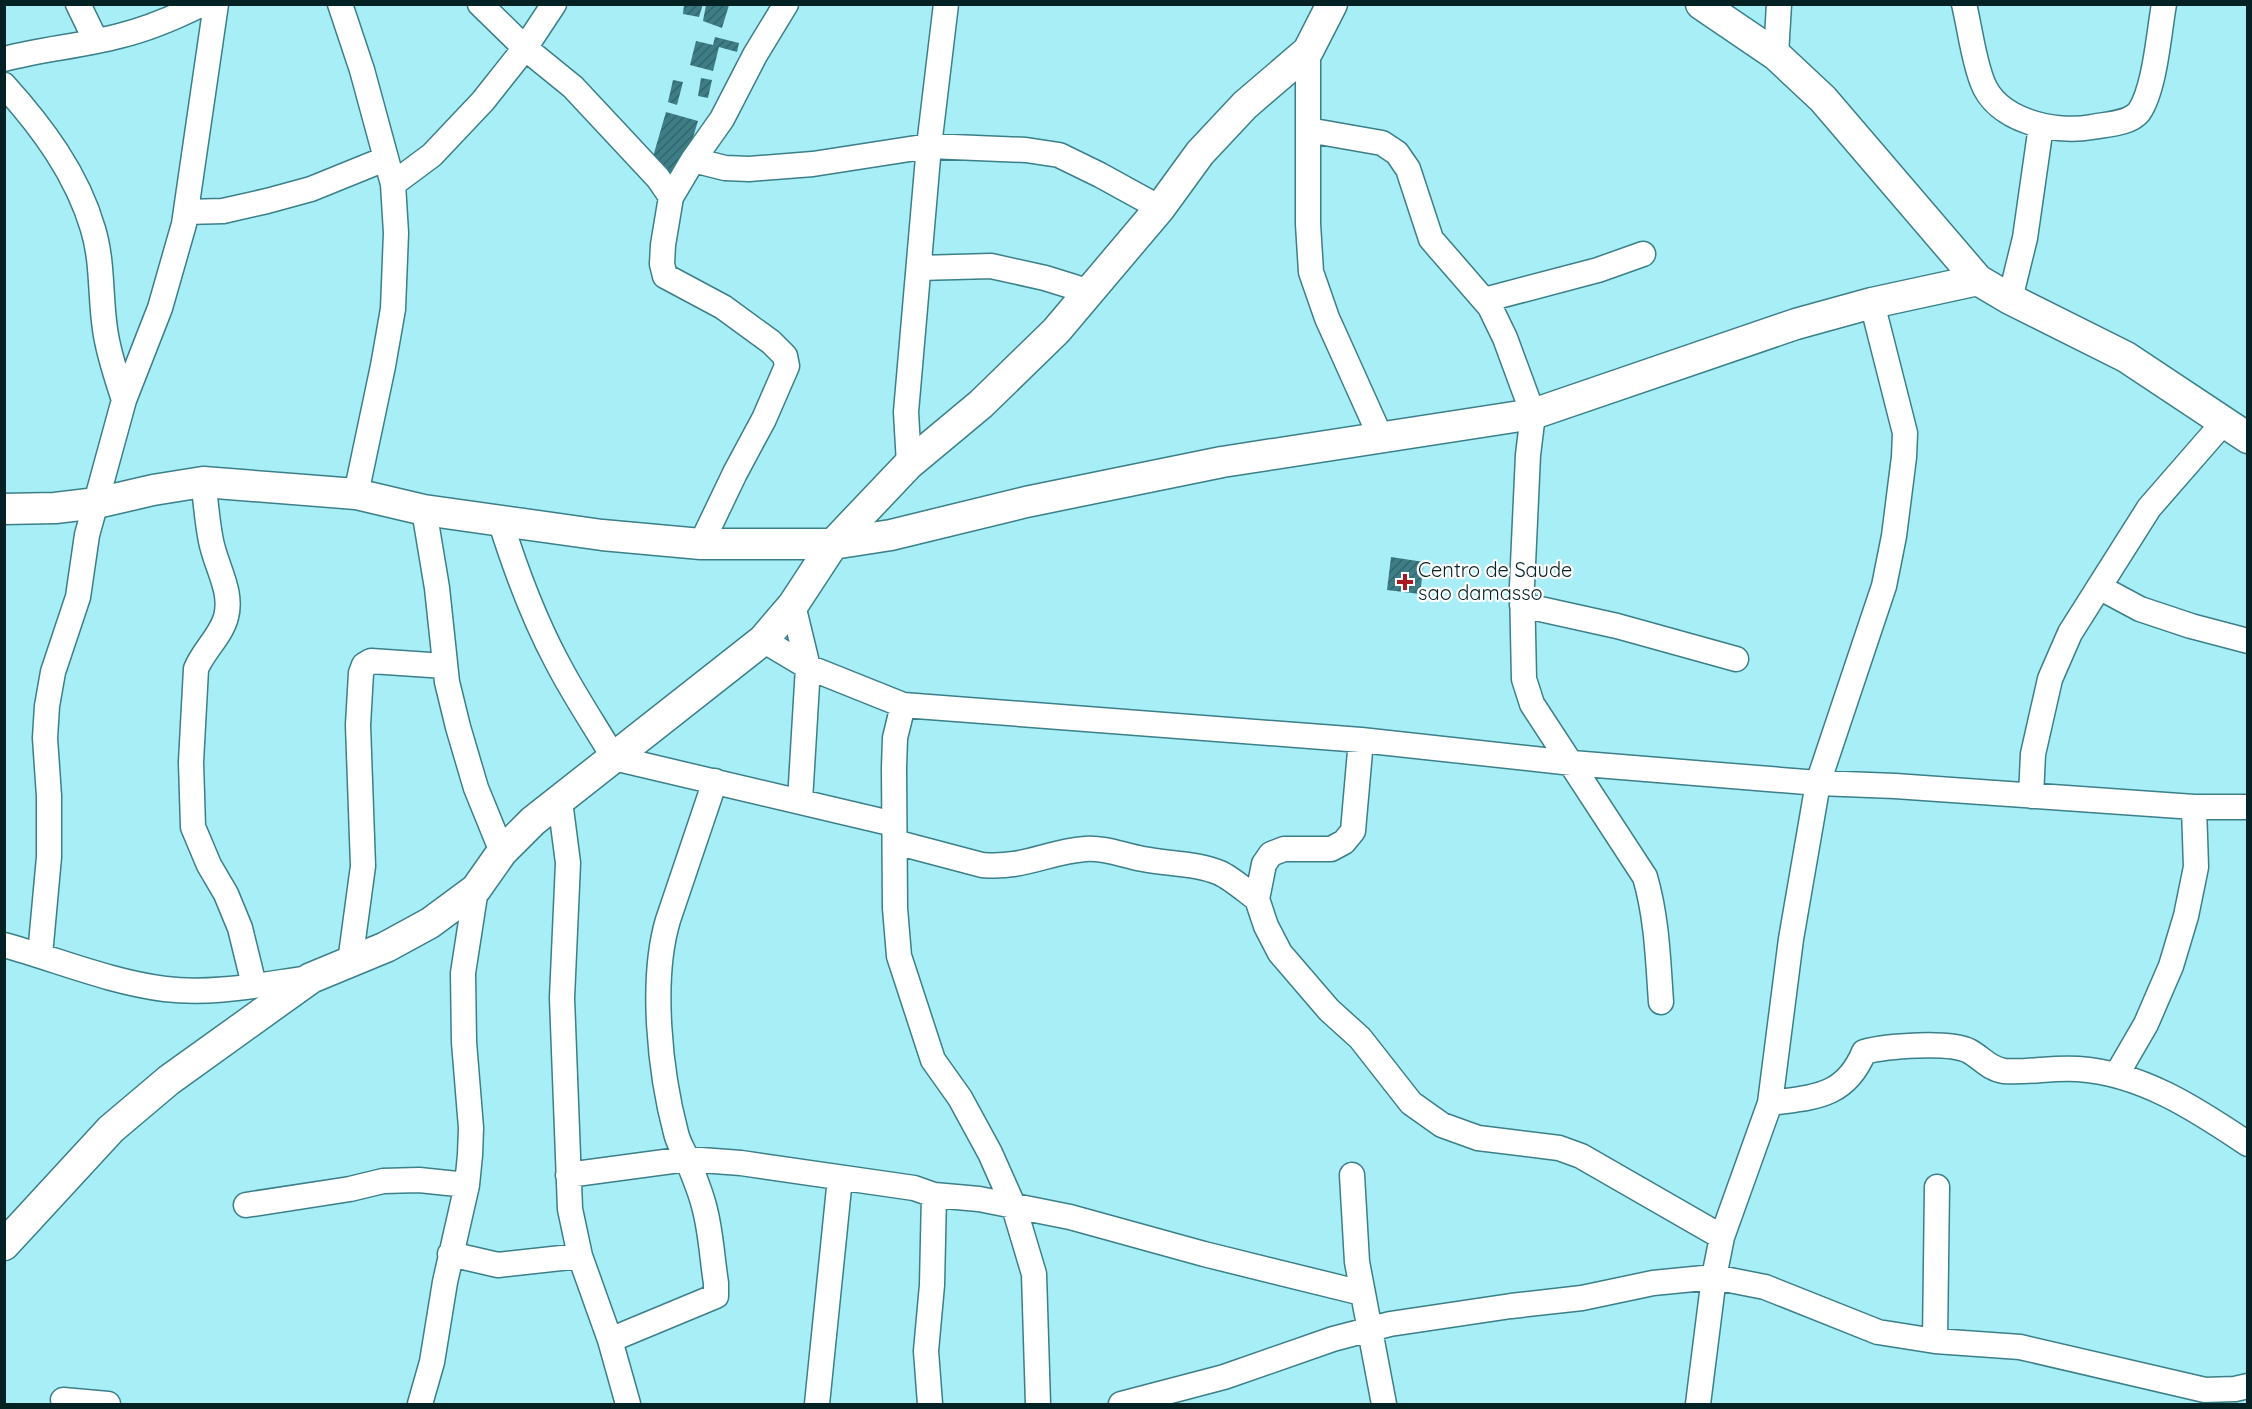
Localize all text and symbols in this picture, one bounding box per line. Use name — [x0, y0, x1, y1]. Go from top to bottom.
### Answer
place label: Centro de Saude sao damasso — [1418, 557, 1572, 605]
marker: Centro de Saude sao damasso — [1396, 573, 1414, 591]

